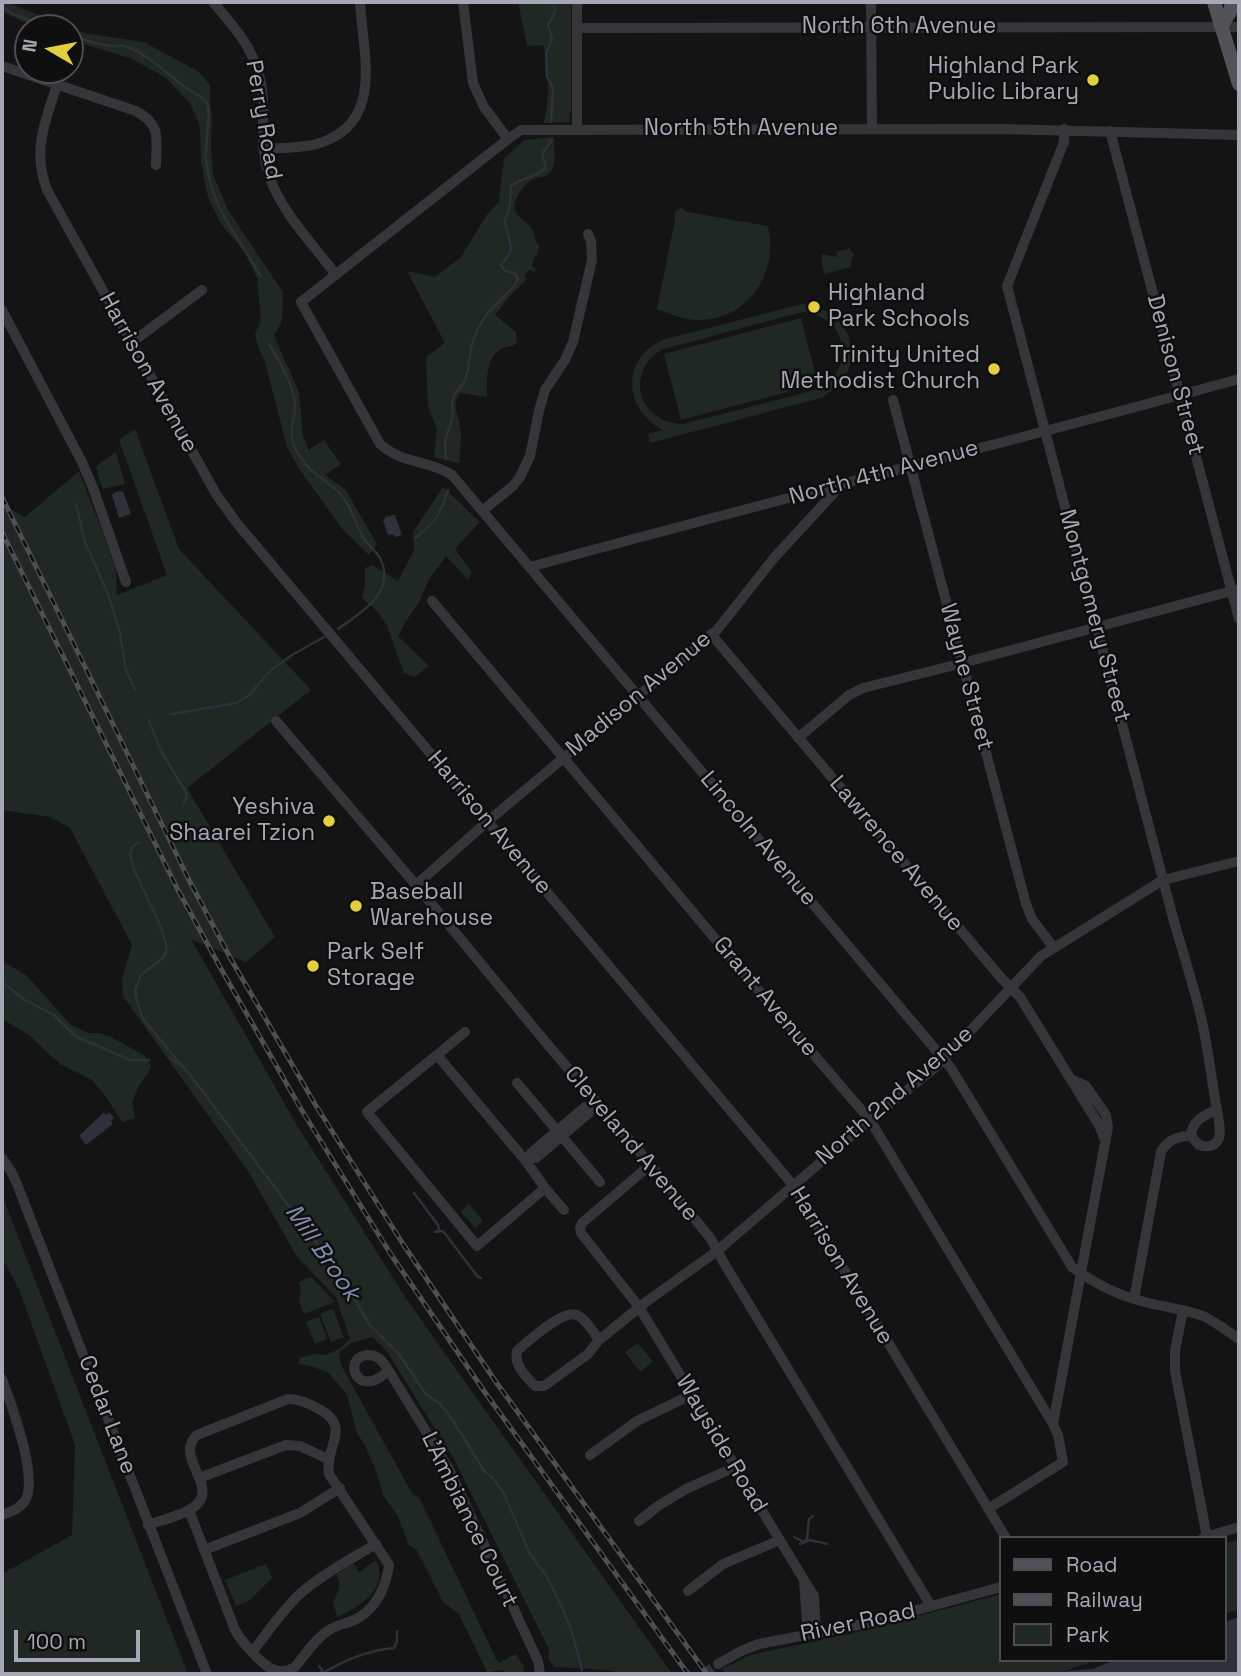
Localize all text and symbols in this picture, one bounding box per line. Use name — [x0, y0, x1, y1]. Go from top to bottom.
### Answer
street label: North 6th Avenue — [802, 13, 996, 41]
north arrow — [14, 14, 84, 84]
text: N — [16, 37, 43, 54]
place label: Highland Park Public Library — [928, 53, 1079, 107]
street label: Perry Road — [239, 58, 287, 182]
marker: Highland Park Public Library — [1085, 72, 1101, 88]
street label: North 5th Avenue — [644, 115, 838, 143]
place label: Highland Park Schools — [828, 280, 970, 334]
street label: Harrison Avenue — [93, 288, 203, 458]
street label: Denison Street — [1140, 292, 1210, 458]
marker: Highland Park Schools — [806, 299, 822, 315]
place label: Trinity United Methodist Church — [780, 342, 980, 396]
marker: Trinity United Methodist Church — [986, 361, 1002, 377]
street label: North 4th Avenue — [786, 434, 982, 512]
street label: Montgomery Street — [1052, 506, 1136, 726]
street label: Wayne Street — [933, 601, 999, 753]
street label: Madison Avenue — [561, 625, 717, 763]
street label: Harrison Avenue — [421, 746, 557, 900]
street label: Lincoln Avenue — [694, 766, 822, 912]
street label: Lawrence Avenue — [823, 771, 969, 937]
place label: Yeshiva Shaarei Tzion — [169, 794, 315, 848]
marker: Yeshiva Shaarei Tzion — [321, 813, 337, 829]
place label: Baseball Warehouse — [370, 879, 493, 933]
marker: Baseball Warehouse — [348, 898, 364, 914]
street label: Grant Avenue — [707, 931, 823, 1063]
place label: Park Self Storage — [327, 939, 424, 993]
marker: Park Self Storage — [305, 958, 321, 974]
street label: North 2nd Avenue — [811, 1020, 979, 1172]
street label: Cleveland Avenue — [558, 1061, 704, 1227]
street label: Harrison Avenue — [783, 1182, 899, 1350]
water label: Mill Brook — [278, 1199, 366, 1307]
street label: Cedar Lane — [72, 1352, 142, 1478]
street label: Wayside Road — [669, 1370, 773, 1518]
street label: L'Ambiance Court — [415, 1428, 523, 1612]
legend — [1000, 1536, 1227, 1662]
text: Road — [1066, 1551, 1118, 1578]
text: Railway — [1066, 1586, 1143, 1613]
street label: River Road — [798, 1597, 918, 1649]
scale bar — [18, 1616, 144, 1660]
text: Park — [1066, 1621, 1110, 1648]
text: 100 m — [27, 1628, 86, 1655]

